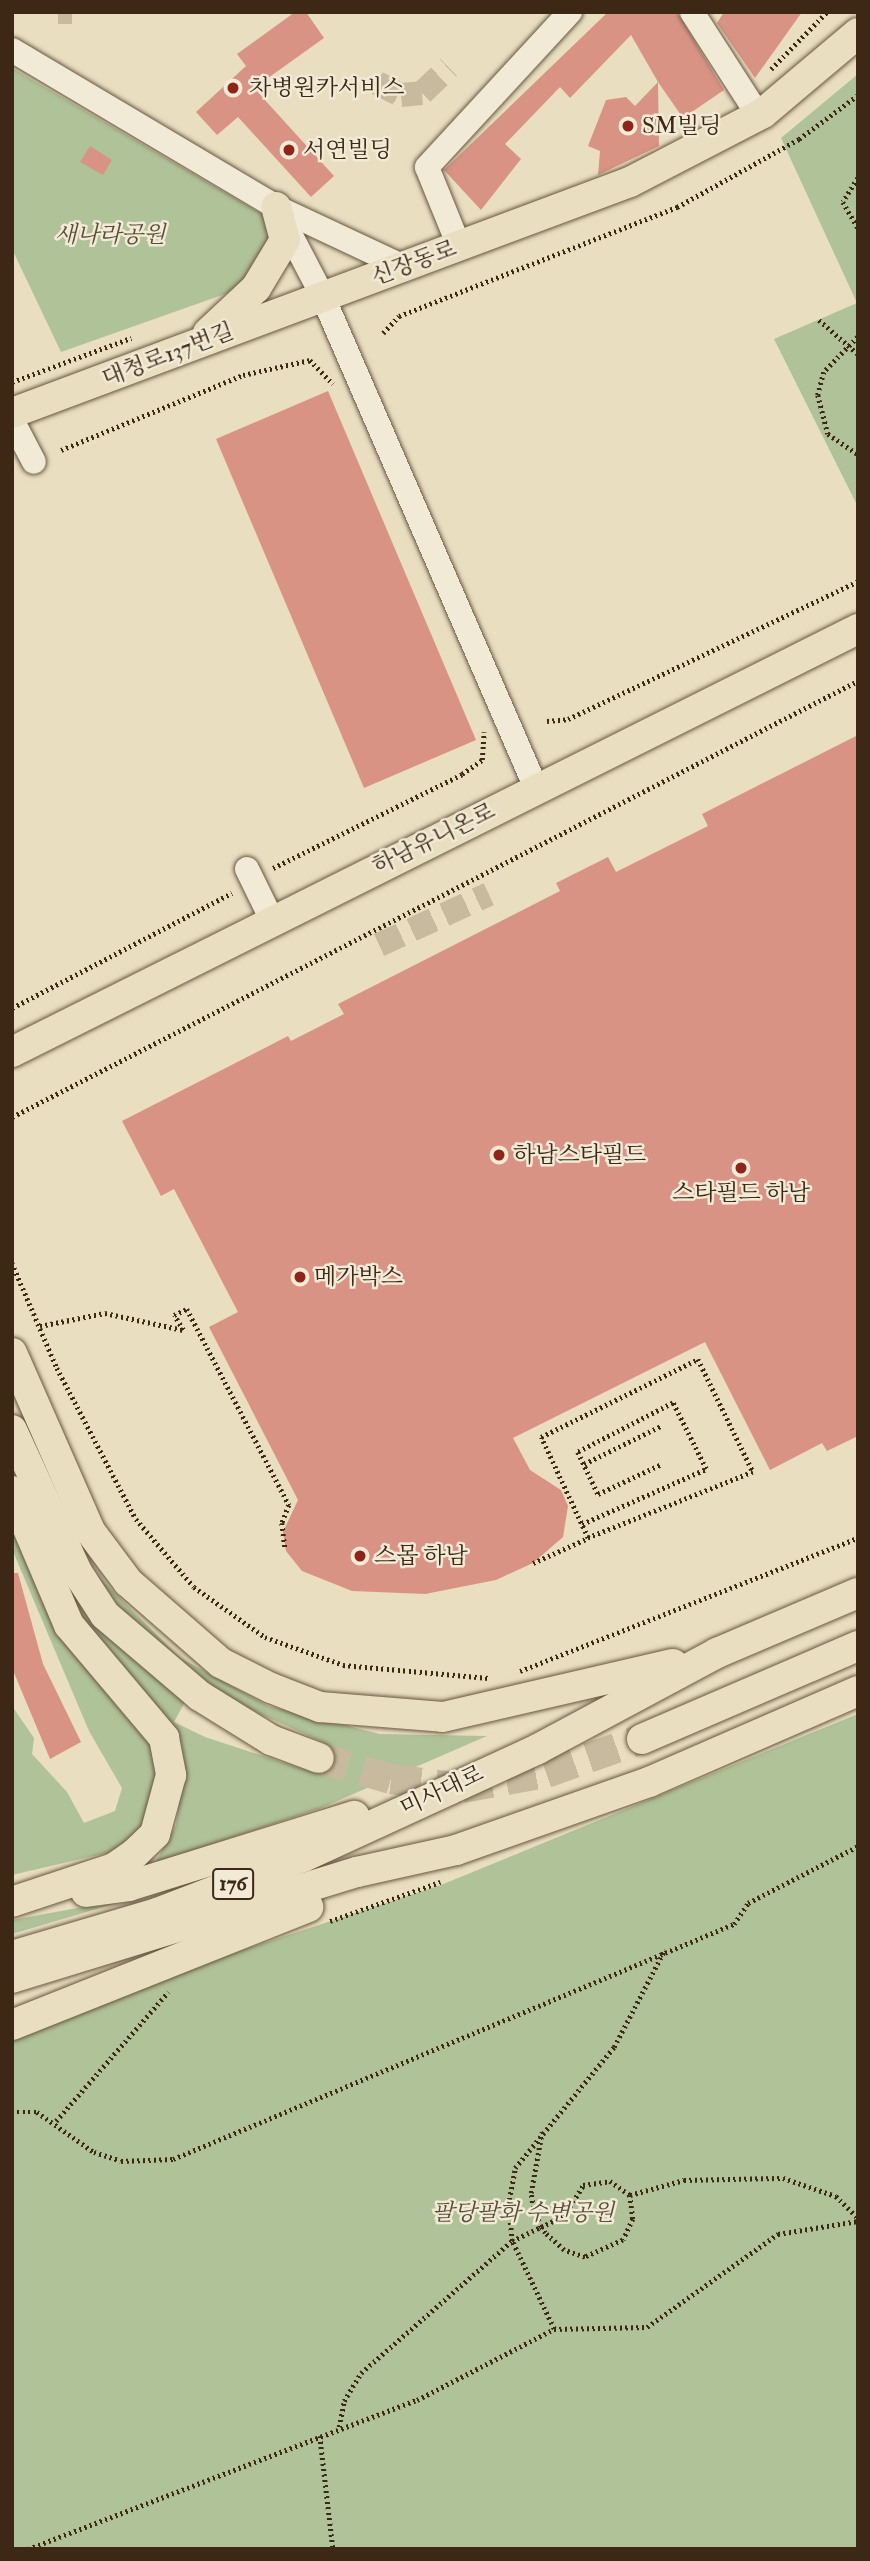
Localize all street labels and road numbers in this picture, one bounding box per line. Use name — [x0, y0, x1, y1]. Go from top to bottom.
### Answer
street label: 신장동로 — [368, 235, 460, 291]
street label: 대청로137번길 — [98, 317, 238, 393]
street label: 하남유니온로 — [368, 797, 500, 881]
street label: 미사대로 — [396, 1760, 488, 1822]
road number: 176 — [212, 1867, 254, 1902]

